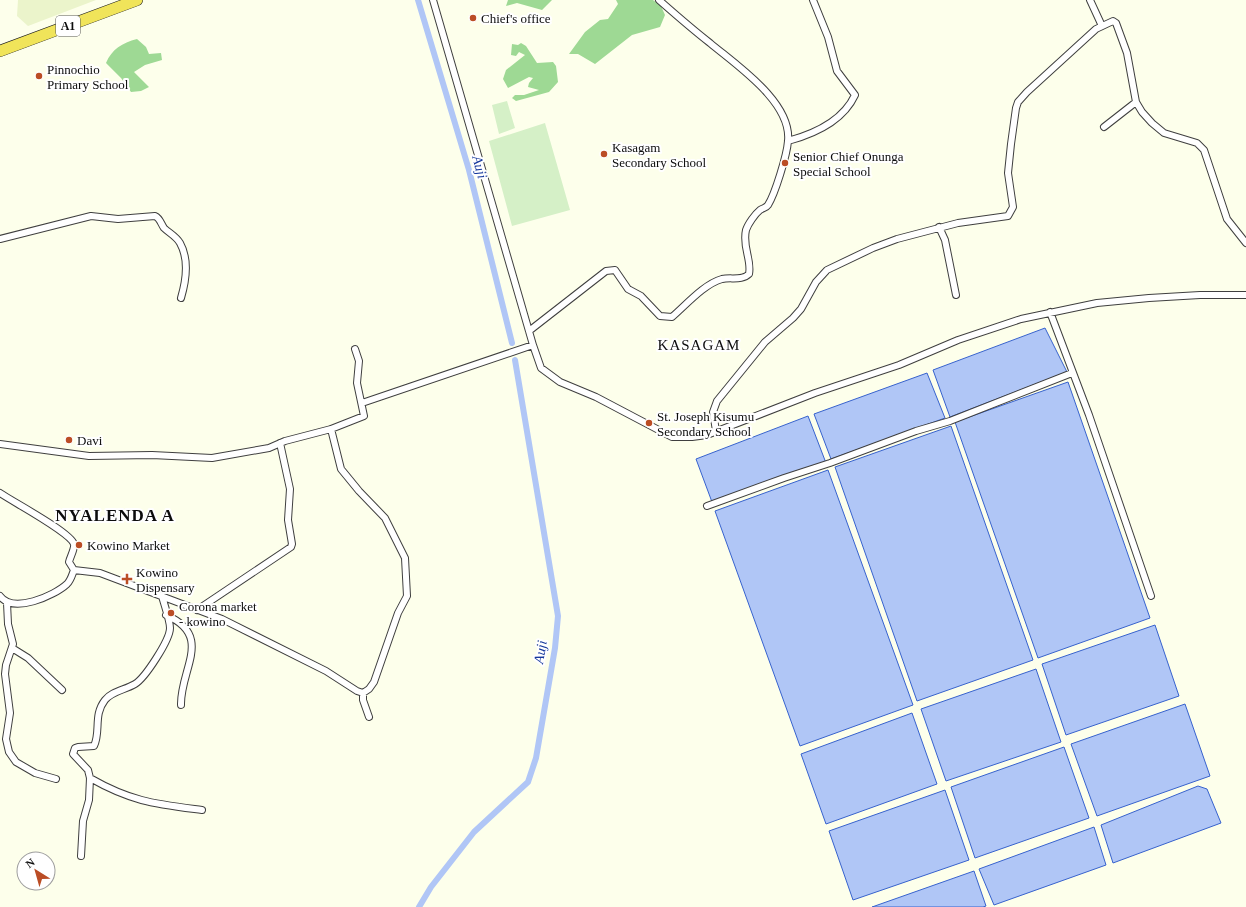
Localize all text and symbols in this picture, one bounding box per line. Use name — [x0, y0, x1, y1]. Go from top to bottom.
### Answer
place label: Chief's office — [481, 11, 551, 26]
marker: Chief's office — [468, 13, 478, 23]
road number: A1 — [56, 16, 80, 36]
place label: Pinnochio Primary School — [47, 62, 129, 92]
marker: Pinnochio Primary School — [34, 71, 44, 81]
place label: Kasagam Secondary School — [612, 140, 707, 170]
marker: Kasagam Secondary School — [599, 149, 609, 159]
place label: Senior Chief Onunga Special School — [793, 149, 904, 179]
water label: Auji — [469, 153, 490, 180]
marker: Senior Chief Onunga Special School — [780, 158, 790, 168]
district label: KASAGAM — [658, 337, 740, 353]
place label: St. Joseph Kisumu Secondary School — [657, 409, 755, 439]
marker: St. Joseph Kisumu Secondary School — [644, 418, 654, 428]
place label: Davi — [77, 433, 103, 448]
marker: Davi — [64, 435, 74, 445]
district label: NYALENDA A — [55, 506, 175, 525]
place label: Kowino Market — [87, 538, 170, 553]
marker: Kowino Market — [74, 540, 84, 550]
place label: Kowino Dispensary — [136, 565, 195, 595]
marker: Kowino Dispensary — [121, 573, 133, 585]
place label: Corona market - kowino — [179, 599, 257, 629]
marker: Corona market - kowino — [166, 608, 176, 618]
water label: Auji — [531, 639, 550, 666]
north arrow — [16, 851, 56, 891]
text: N — [23, 856, 37, 870]

